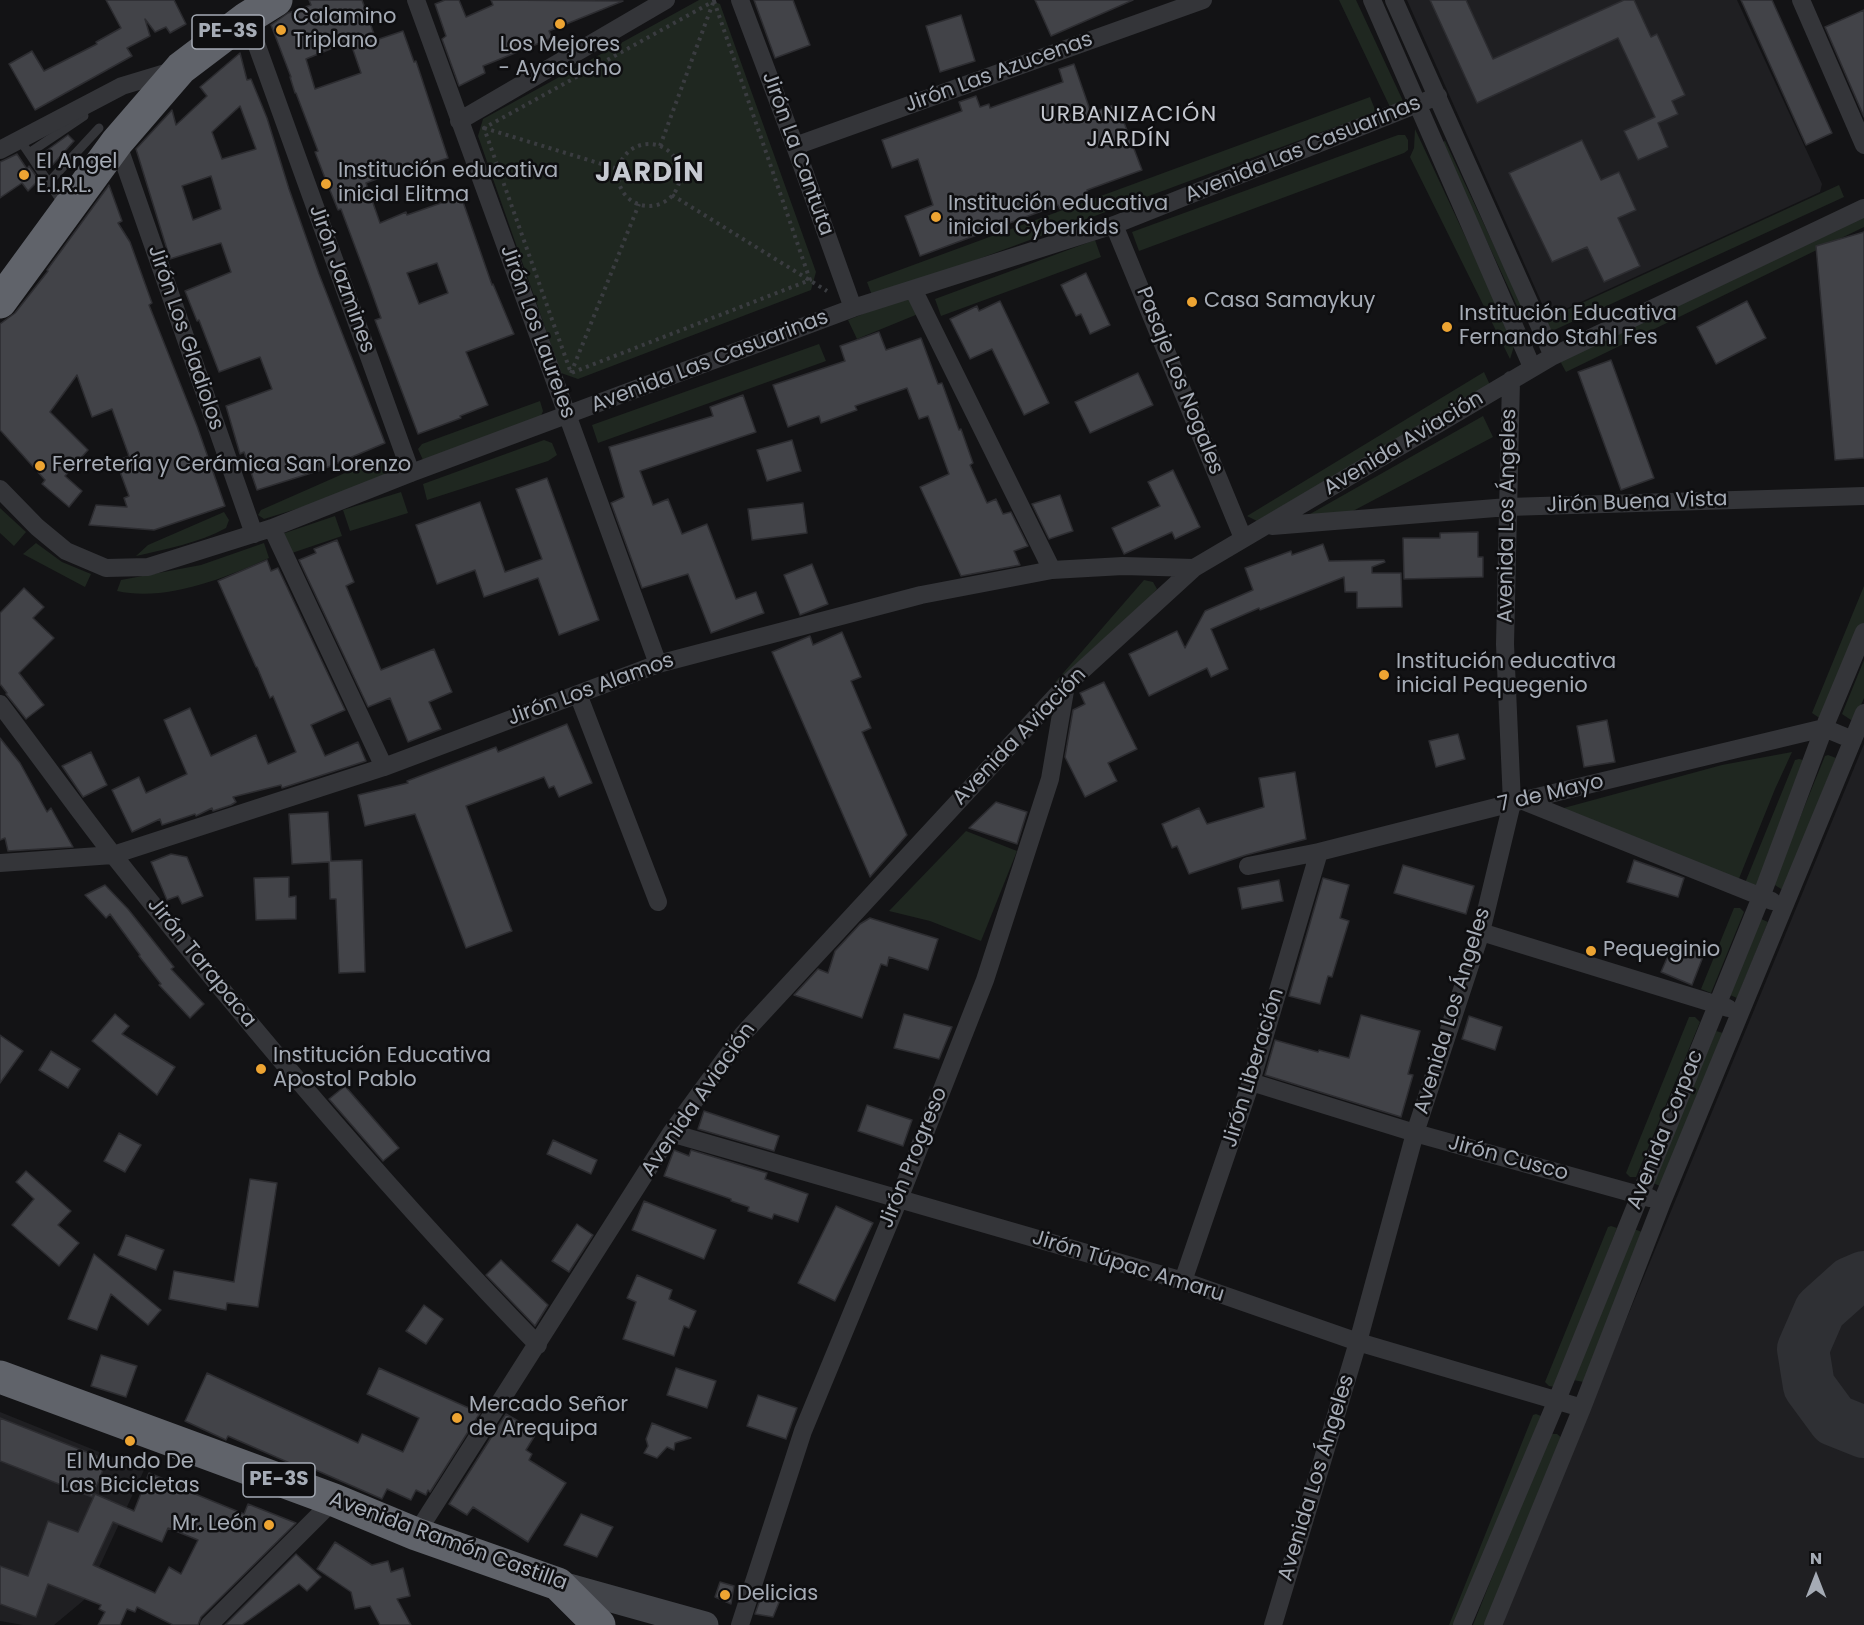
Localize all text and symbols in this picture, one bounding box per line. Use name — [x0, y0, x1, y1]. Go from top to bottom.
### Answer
place label: Calamino Triplano — [293, 5, 396, 55]
road number: PE-3S — [192, 15, 264, 49]
marker: Los Mejores - Ayacucho — [553, 17, 567, 31]
marker: Calamino Triplano — [274, 23, 288, 37]
street label: Jirón Las Azucenas — [902, 27, 1096, 119]
place label: Los Mejores - Ayacucho — [498, 33, 622, 83]
street label: Jirón La Cantuta — [756, 69, 838, 239]
street label: Avenida Las Casuarinas — [1181, 91, 1425, 209]
district label: URBANIZACIÓN JARDÍN — [1040, 102, 1218, 154]
place label: El Angel E.I.R.L. — [36, 150, 118, 200]
district label: JARDÍN — [595, 158, 705, 190]
place label: Institución educativa inicial Elitma — [338, 159, 558, 209]
marker: El Angel E.I.R.L. — [17, 168, 31, 182]
marker: Institución educativa inicial Elitma — [319, 177, 333, 191]
place label: Institución educativa inicial Cyberkids — [948, 192, 1168, 242]
street label: Jirón Jazmines — [303, 202, 379, 356]
marker: Institución educativa inicial Cyberkids — [929, 210, 943, 224]
street label: Jirón Los Gladiolos — [142, 242, 228, 434]
street label: Jirón Los Laureles — [494, 242, 580, 422]
street label: Pasaje Los Nogales — [1130, 283, 1228, 479]
place label: Casa Samaykuy — [1204, 289, 1375, 315]
marker: Casa Samaykuy — [1185, 295, 1199, 309]
place label: Institución Educativa Fernando Stahl Fes — [1459, 302, 1677, 352]
street label: Avenida Las Casuarinas — [588, 305, 832, 419]
marker: Institución Educativa Fernando Stahl Fes — [1440, 320, 1454, 334]
street label: Avenida Aviación — [1320, 386, 1488, 502]
street label: Avenida Los Ángeles — [1494, 408, 1522, 624]
place label: Ferretería y Cerámica San Lorenzo — [52, 453, 411, 479]
marker: Ferretería y Cerámica San Lorenzo — [33, 459, 47, 473]
street label: Jirón Buena Vista — [1546, 487, 1728, 519]
street label: Jirón Los Alamos — [504, 648, 678, 732]
place label: Institución educativa inicial Pequegenio — [1396, 650, 1616, 700]
street label: Avenida Aviación — [948, 663, 1092, 811]
marker: Institución educativa inicial Pequegenio — [1377, 668, 1391, 682]
street label: 7 de Mayo — [1496, 770, 1606, 818]
street label: Jirón Tarapaca — [141, 893, 261, 1033]
street label: Avenida Los Ángeles — [1410, 905, 1496, 1117]
place label: Pequeginio — [1603, 938, 1720, 964]
marker: Pequeginio — [1584, 944, 1598, 958]
street label: Jirón Liberación — [1218, 985, 1290, 1151]
street label: Avenida Aviación — [637, 1018, 761, 1182]
place label: Institución Educativa Apostol Pablo — [273, 1044, 491, 1094]
street label: Avenida Corpac — [1622, 1046, 1710, 1214]
marker: Institución Educativa Apostol Pablo — [254, 1062, 268, 1076]
street label: Jirón Progreso — [874, 1084, 954, 1232]
street label: Jirón Cusco — [1445, 1131, 1571, 1187]
street label: Jirón Túpac Amaru — [1029, 1226, 1227, 1308]
street label: Avenida Los Ángeles — [1274, 1372, 1360, 1584]
place label: Mercado Señor de Arequipa — [469, 1393, 628, 1443]
marker: Mercado Señor de Arequipa — [450, 1411, 464, 1425]
marker: El Mundo De Las Bicicletas — [123, 1434, 137, 1448]
place label: El Mundo De Las Bicicletas — [60, 1450, 200, 1500]
road number: PE-3S — [243, 1463, 315, 1497]
street label: Avenida Ramón Castilla — [326, 1487, 570, 1597]
place label: Mr. León — [172, 1512, 257, 1538]
marker: Mr. León — [262, 1518, 276, 1532]
north arrow — [1786, 1547, 1846, 1607]
text: N — [1810, 1547, 1822, 1570]
place label: Delicias — [737, 1582, 818, 1608]
marker: Delicias — [718, 1588, 732, 1602]

